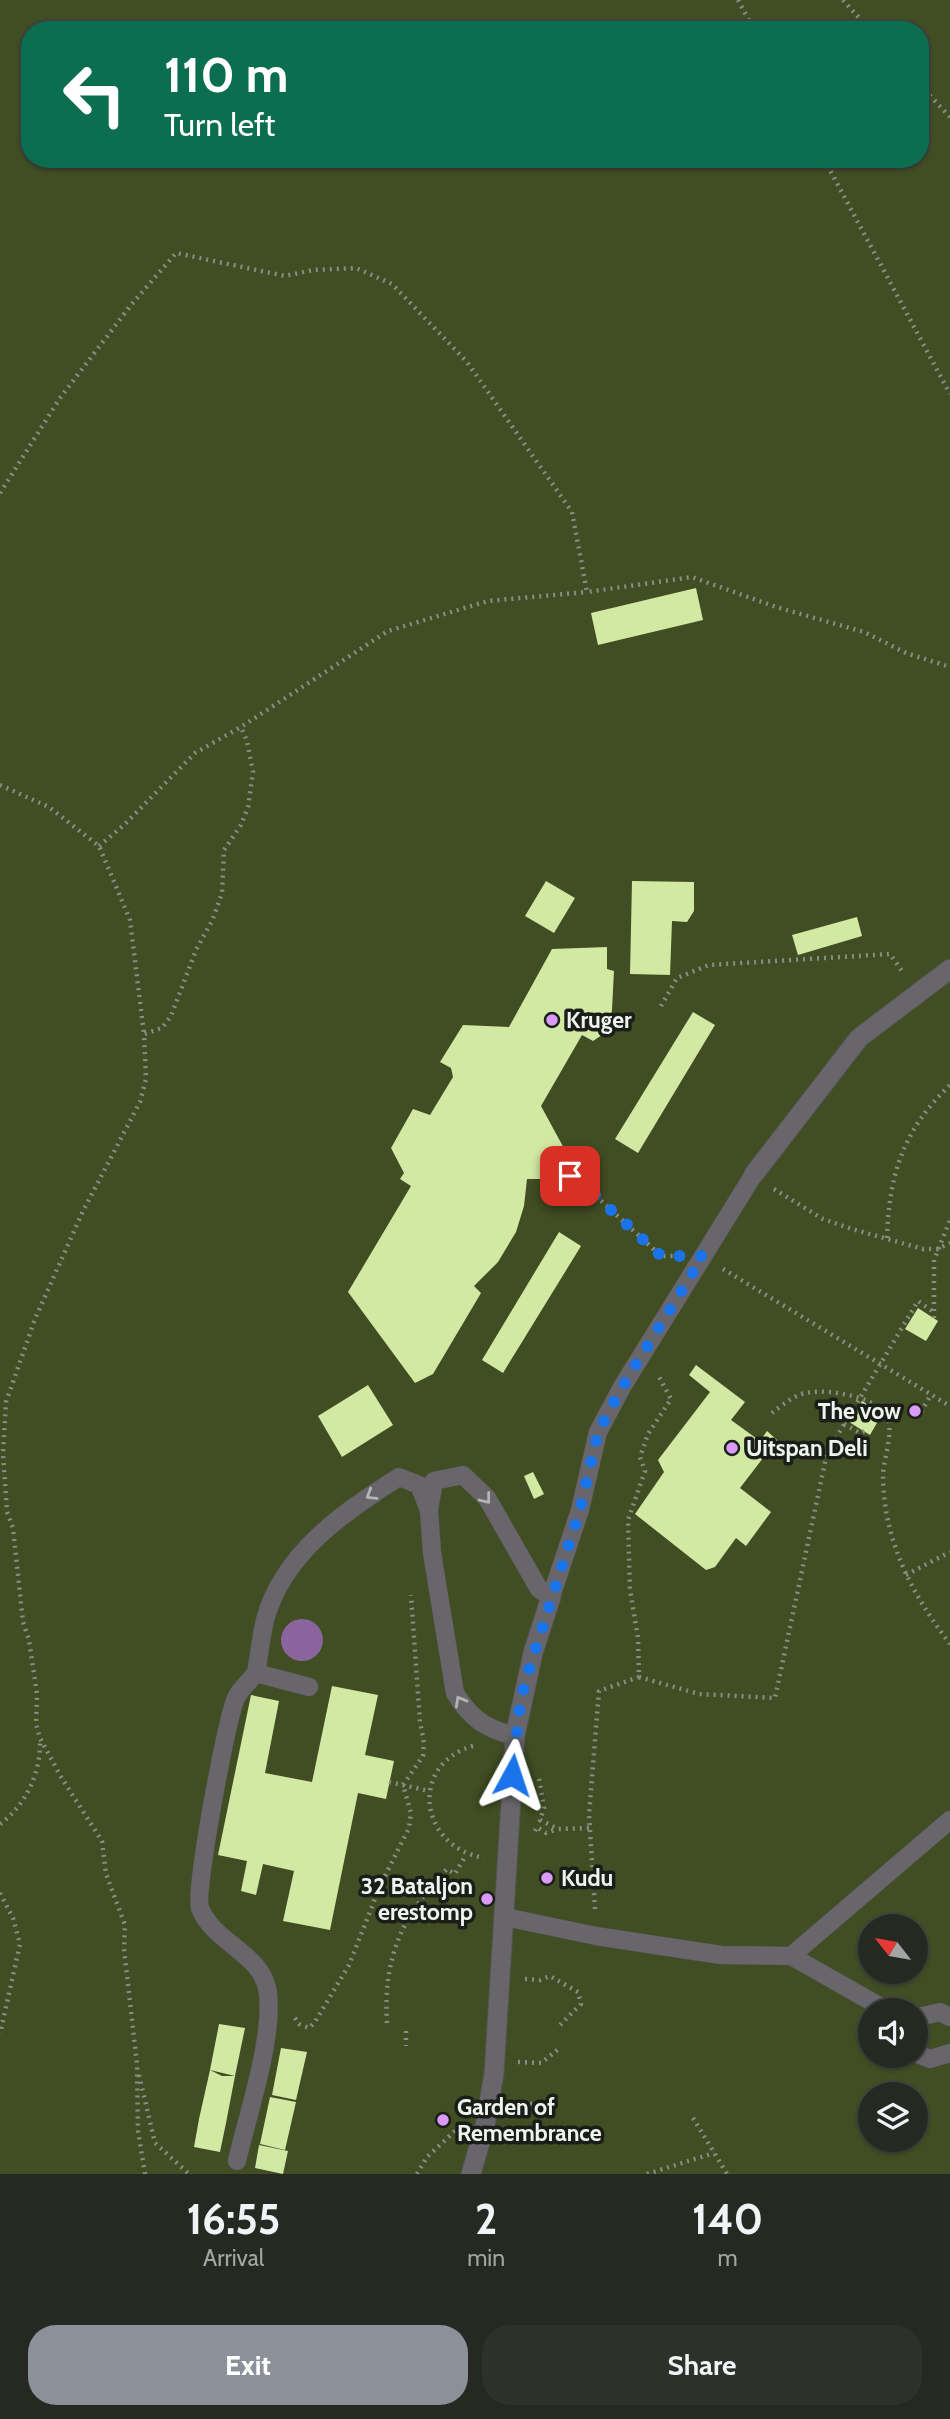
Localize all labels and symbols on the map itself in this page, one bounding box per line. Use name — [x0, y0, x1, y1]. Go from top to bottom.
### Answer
place label: Kruger — [566, 1006, 632, 1034]
marker: Kruger — [544, 1012, 560, 1028]
pin — [540, 1146, 600, 1206]
place label: The vow — [818, 1397, 901, 1425]
marker: The vow — [907, 1403, 923, 1419]
place label: Uitspan Deli — [746, 1434, 868, 1462]
marker: Uitspan Deli — [724, 1440, 740, 1456]
one-way arrow — [365, 1486, 378, 1499]
one-way arrow — [478, 1492, 491, 1504]
one-way arrow — [455, 1696, 468, 1709]
position arrow — [475, 1738, 549, 1812]
place label: Kudu — [561, 1864, 613, 1892]
marker: Kudu — [539, 1870, 555, 1886]
place label: 32 Bataljon erestomp — [361, 1872, 473, 1926]
marker: 32 Bataljon erestomp — [479, 1891, 495, 1907]
north arrow — [858, 1914, 928, 1984]
place label: Garden of Remembrance — [457, 2093, 602, 2147]
marker: Garden of Remembrance — [435, 2112, 451, 2128]

